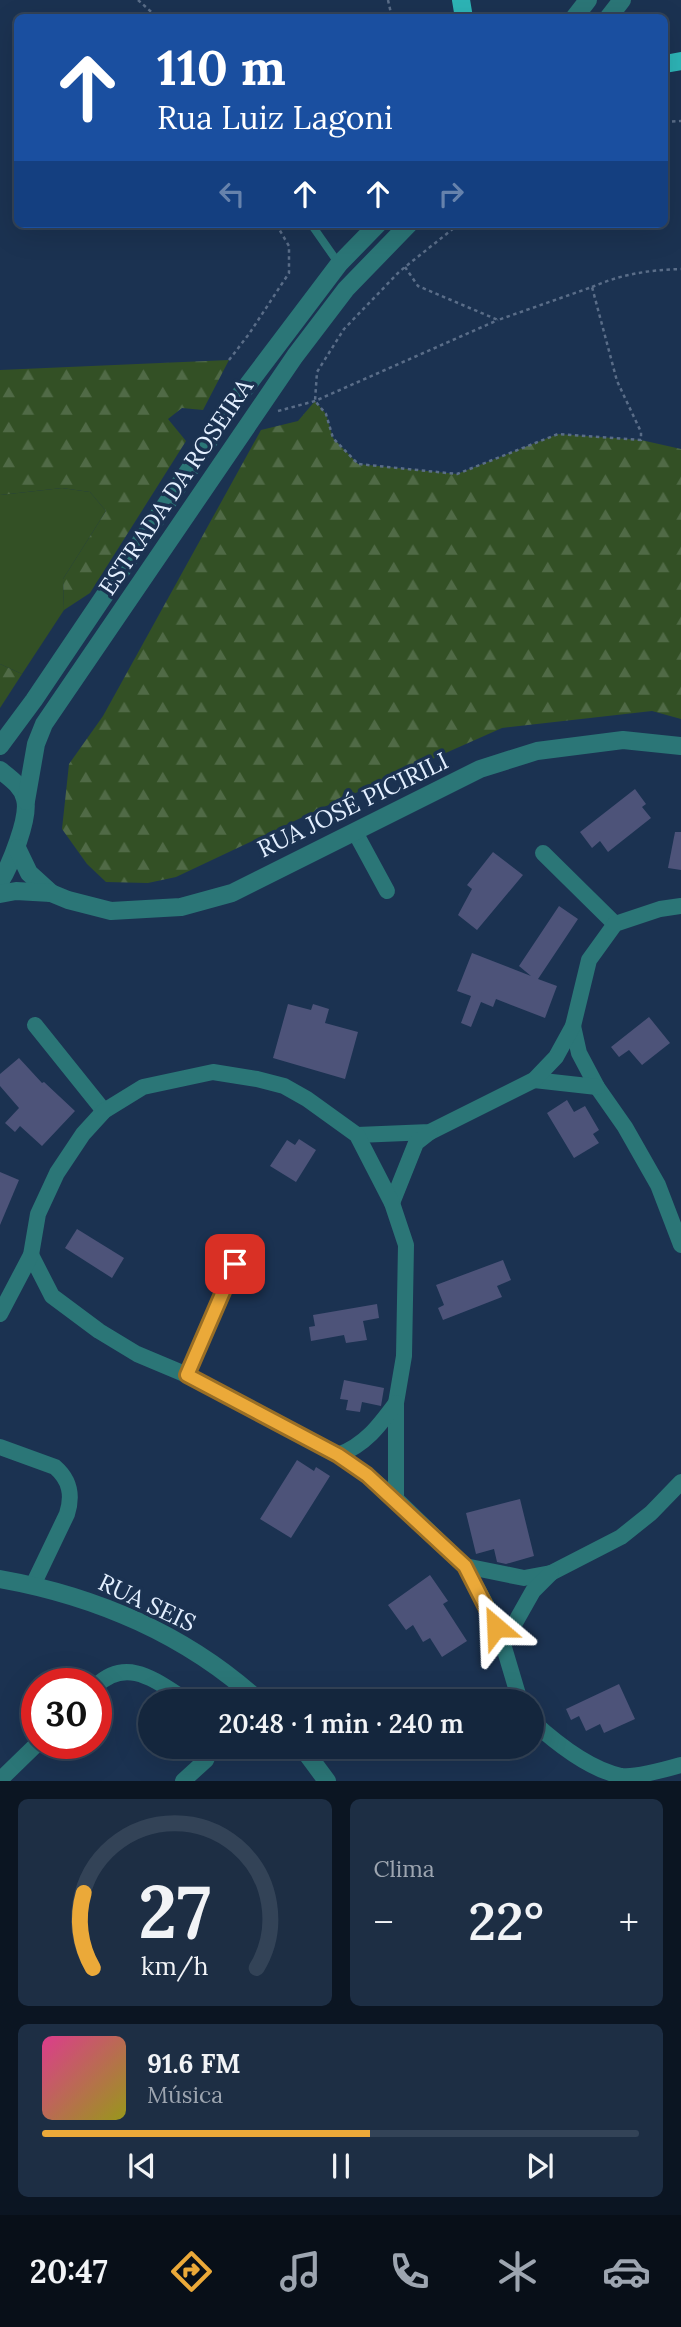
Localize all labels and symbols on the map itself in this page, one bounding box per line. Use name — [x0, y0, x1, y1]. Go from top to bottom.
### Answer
street label: ESTRADA DA ROSEIRA — [91, 372, 260, 601]
street label: RUA JOSÉ PICIRILI — [252, 745, 453, 864]
pin — [205, 1234, 265, 1294]
street label: RUA SEIS — [94, 1567, 201, 1639]
position arrow — [459, 1590, 533, 1664]
speed limit sign: 30 — [21, 1668, 112, 1759]

